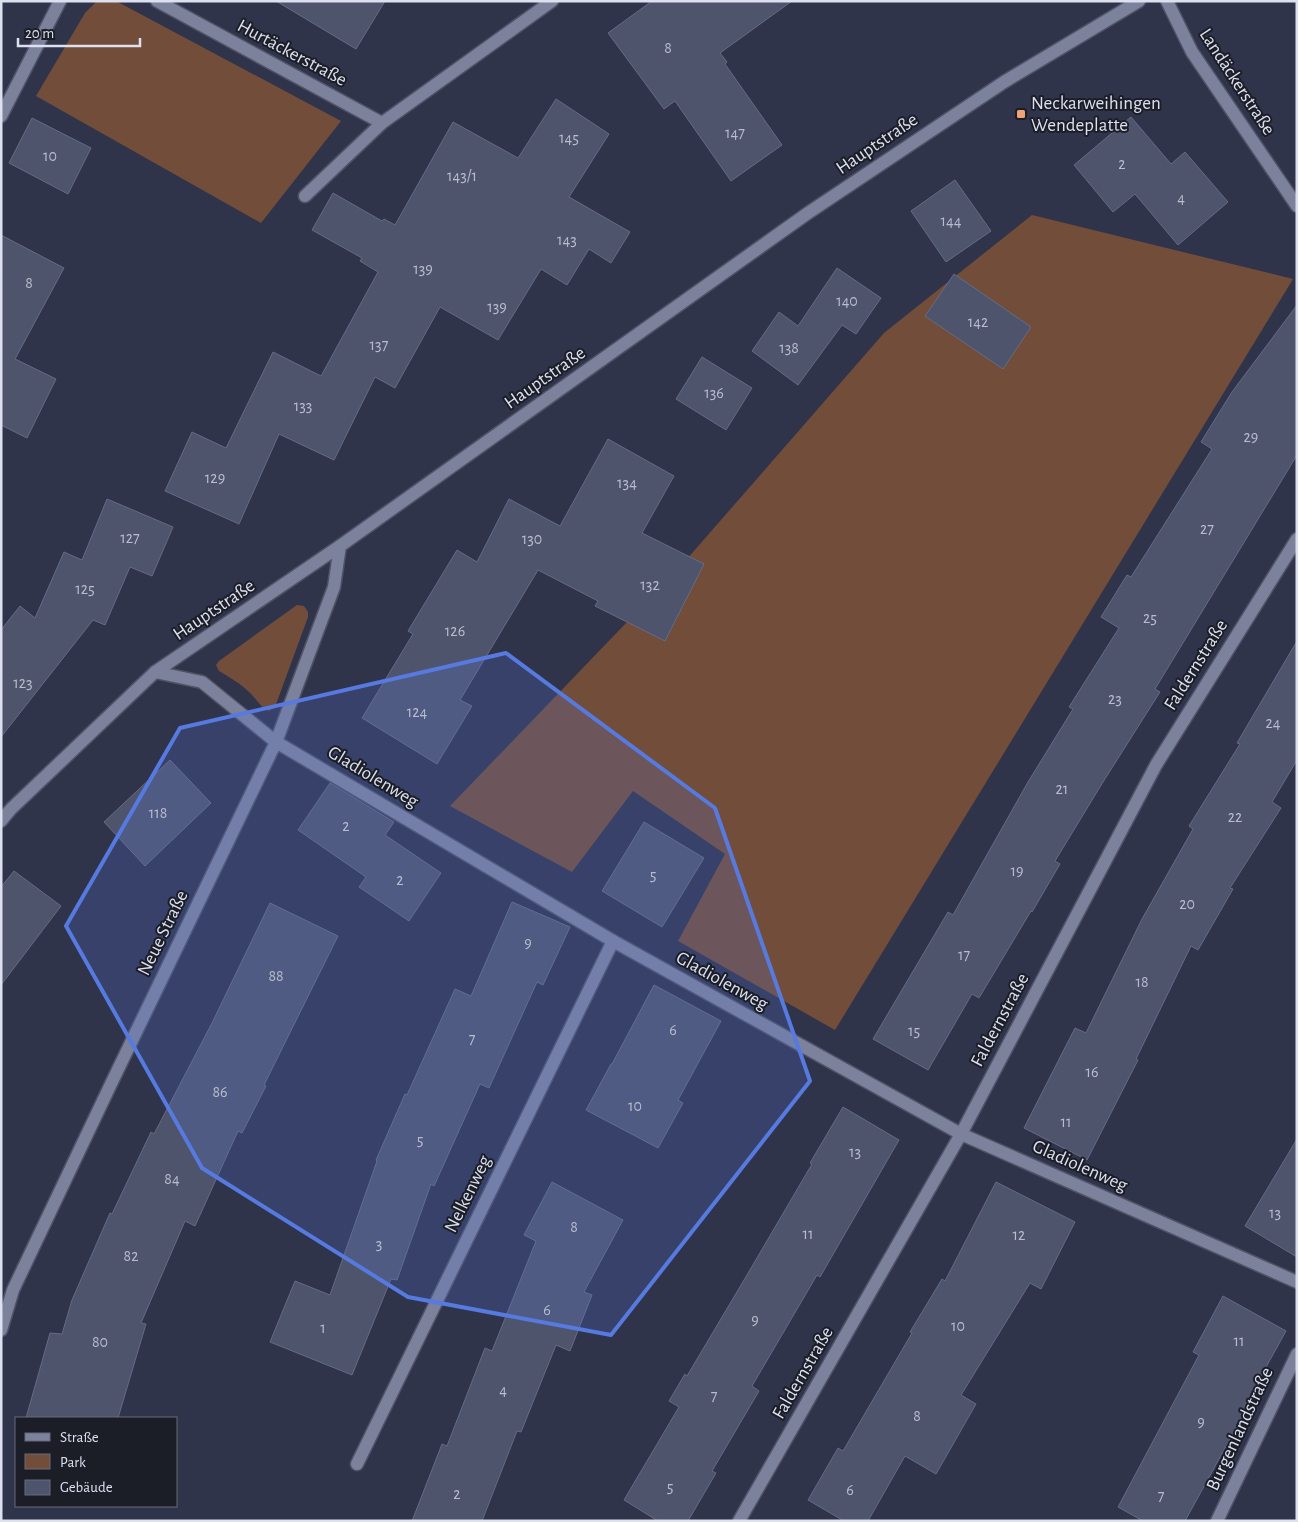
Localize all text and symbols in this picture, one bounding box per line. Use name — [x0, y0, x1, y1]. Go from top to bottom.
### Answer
scale bar — [18, 15, 140, 47]
street label: Hurtäckerstraße — [234, 16, 350, 90]
street label: Landäckerstraße — [1196, 25, 1278, 139]
text: 20 m — [25, 26, 54, 41]
house number: 8 — [664, 40, 672, 56]
place label: Neckarweihingen Wendeplatte — [1031, 94, 1161, 135]
marker: Neckarweihingen Wendeplatte — [1015, 108, 1027, 120]
street label: Hauptstraße — [833, 110, 921, 178]
house number: 147 — [725, 125, 745, 141]
house number: 145 — [559, 130, 579, 146]
house number: 10 — [43, 148, 57, 164]
house number: 2 — [1118, 156, 1126, 172]
house number: 143/1 — [447, 168, 477, 184]
house number: 4 — [1177, 190, 1185, 206]
house number: 144 — [941, 213, 962, 229]
house number: 143 — [557, 232, 577, 248]
house number: 139 — [413, 261, 433, 277]
house number: 8 — [25, 275, 33, 291]
house number: 140 — [836, 293, 858, 309]
house number: 139 — [487, 299, 507, 315]
house number: 142 — [968, 314, 988, 330]
house number: 137 — [370, 337, 389, 353]
house number: 138 — [779, 340, 799, 356]
street label: Hauptstraße — [501, 343, 589, 413]
house number: 136 — [704, 385, 724, 401]
house number: 133 — [294, 398, 312, 414]
house number: 29 — [1244, 429, 1258, 445]
house number: 129 — [205, 470, 225, 486]
house number: 134 — [617, 475, 637, 491]
house number: 27 — [1200, 521, 1214, 537]
house number: 127 — [120, 530, 140, 546]
house number: 130 — [522, 531, 542, 547]
street label: Hauptstraße — [170, 576, 258, 644]
house number: 132 — [640, 577, 660, 593]
house number: 125 — [75, 581, 95, 597]
house number: 25 — [1143, 610, 1157, 626]
street label: Faldernstraße — [1161, 616, 1231, 714]
house number: 126 — [445, 623, 465, 639]
house number: 123 — [13, 675, 33, 691]
house number: 23 — [1108, 691, 1122, 707]
house number: 124 — [407, 704, 428, 720]
house number: 24 — [1266, 715, 1281, 731]
street label: Gladiolenweg — [325, 743, 422, 812]
house number: 21 — [1056, 781, 1068, 797]
house number: 118 — [149, 805, 167, 821]
house number: 22 — [1228, 809, 1242, 825]
house number: 2 — [342, 818, 350, 834]
house number: 19 — [1010, 863, 1024, 879]
house number: 5 — [650, 867, 656, 883]
house number: 2 — [396, 872, 404, 888]
street label: Neue Straße — [134, 888, 192, 978]
house number: 20 — [1179, 896, 1195, 912]
house number: 9 — [524, 935, 532, 951]
house number: 17 — [958, 947, 970, 963]
street label: Gladiolenweg — [673, 948, 772, 1014]
house number: 88 — [268, 968, 284, 984]
street label: Faldernstraße — [967, 970, 1033, 1070]
house number: 18 — [1135, 974, 1149, 990]
house number: 6 — [669, 1022, 677, 1038]
house number: 15 — [908, 1023, 920, 1039]
house number: 7 — [469, 1031, 476, 1047]
house number: 16 — [1085, 1064, 1099, 1080]
house number: 86 — [212, 1084, 228, 1100]
house number: 10 — [628, 1098, 642, 1114]
house number: 11 — [1060, 1114, 1072, 1130]
house number: 5 — [417, 1132, 423, 1148]
street label: Gladiolenweg — [1030, 1137, 1131, 1196]
house number: 13 — [849, 1144, 861, 1160]
street label: Nelkenweg — [441, 1152, 495, 1235]
house number: 84 — [164, 1171, 180, 1187]
house number: 13 — [1269, 1205, 1281, 1221]
house number: 8 — [570, 1219, 578, 1235]
house number: 11 — [802, 1226, 814, 1242]
house number: 12 — [1013, 1227, 1025, 1243]
house number: 3 — [376, 1236, 382, 1252]
house number: 82 — [124, 1248, 138, 1264]
house number: 6 — [543, 1302, 551, 1318]
house number: 9 — [751, 1312, 759, 1328]
house number: 10 — [951, 1318, 965, 1334]
house number: 1 — [320, 1320, 326, 1336]
street label: Faldernstraße — [769, 1324, 837, 1422]
house number: 11 — [1233, 1333, 1245, 1349]
house number: 80 — [92, 1334, 108, 1350]
street label: Burgenlandstraße — [1203, 1364, 1277, 1494]
house number: 4 — [499, 1382, 507, 1398]
house number: 7 — [711, 1388, 718, 1404]
house number: 8 — [913, 1408, 921, 1424]
house number: 9 — [1197, 1414, 1205, 1430]
legend — [15, 1417, 178, 1507]
text: Straße — [60, 1430, 99, 1445]
text: Park — [60, 1455, 86, 1470]
house number: 5 — [667, 1479, 673, 1495]
text: Gebäude — [60, 1480, 113, 1495]
house number: 6 — [846, 1482, 854, 1498]
house number: 2 — [453, 1486, 461, 1502]
house number: 7 — [1158, 1488, 1165, 1504]

